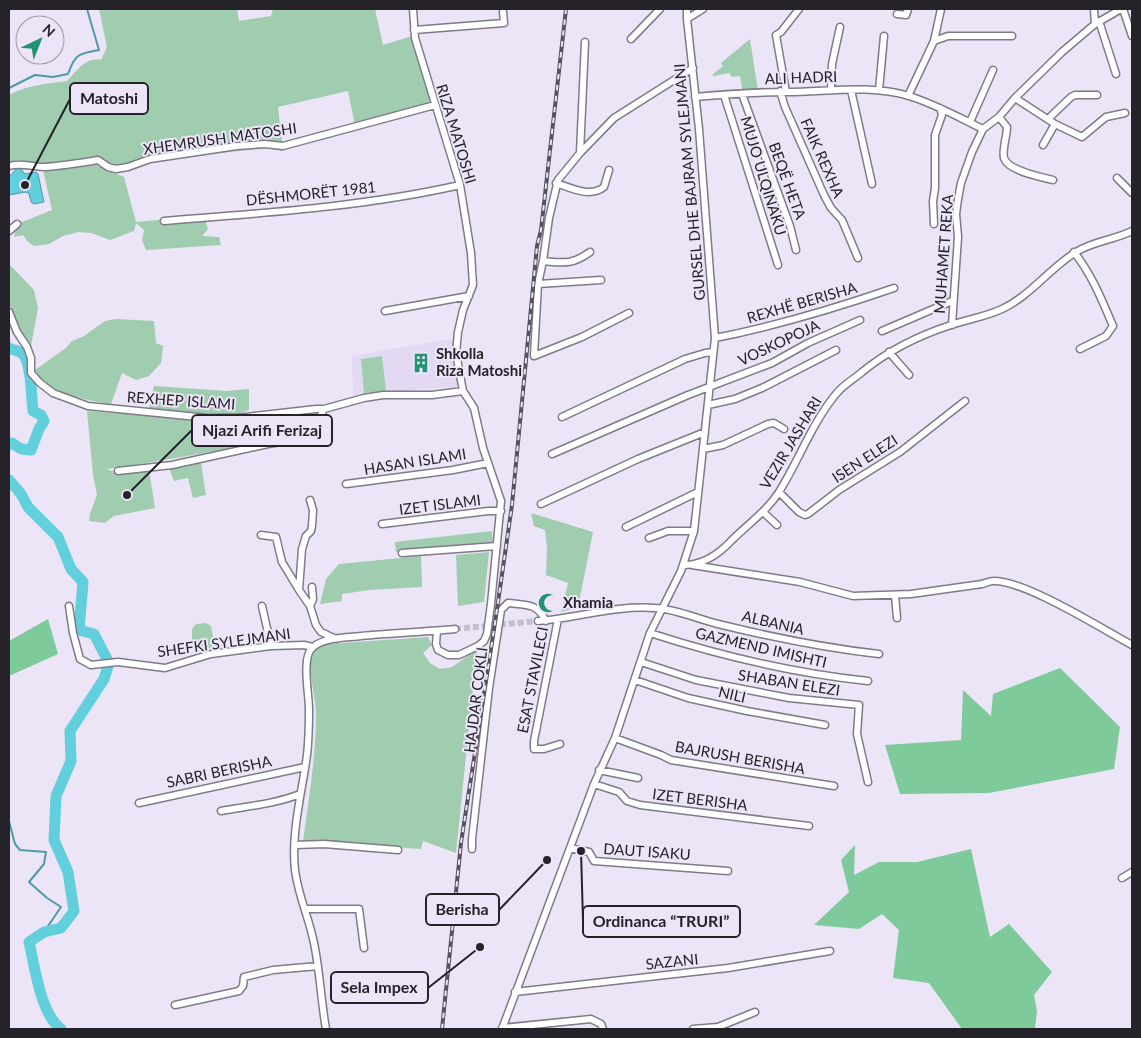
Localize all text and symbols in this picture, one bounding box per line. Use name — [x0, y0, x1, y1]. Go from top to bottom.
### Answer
north arrow — [15, 15, 65, 65]
text: N — [39, 20, 59, 40]
street label: GURSEL DHE BAJRAM SYLEJMANI — [670, 63, 708, 301]
street label: ALI HADRI — [764, 67, 838, 87]
street label: RIZA MATOSHI — [433, 82, 481, 186]
callout: Matoshi — [70, 83, 148, 114]
text: Matoshi — [80, 88, 138, 107]
street label: MUJO ULQINAKU — [737, 114, 791, 238]
street label: FAIK REXHA — [797, 115, 849, 201]
street label: XHEMRUSH MATOSHI — [142, 118, 298, 158]
street label: BEQË HETA — [766, 140, 810, 222]
street label: DËSHMORËT 1981 — [245, 177, 377, 209]
street label: MUHAMET REKA — [930, 193, 956, 314]
street label: REXHË BERISHA — [745, 278, 860, 326]
street label: VOSKOPOJA — [735, 315, 823, 369]
place label: Shkolla Riza Matoshi — [436, 344, 522, 379]
building icon: Shkolla Riza Matoshi — [410, 352, 432, 374]
street label: REXHEP ISLAMI — [126, 387, 236, 413]
street label: VEZIR JASHARI — [756, 393, 825, 492]
callout: Njazi Arifi Ferizaj — [192, 415, 332, 446]
text: Njazi Arifi Ferizaj — [202, 420, 322, 439]
street label: ISEN ELEZI — [828, 430, 901, 486]
street label: HASAN ISLAMI — [362, 444, 467, 478]
street label: IZET ISLAMI — [398, 490, 482, 518]
mosque icon: Xhamia — [537, 592, 559, 614]
place label: Xhamia — [563, 593, 613, 611]
street label: ALBANIA — [740, 606, 807, 638]
street label: GAZMEND IMISHTI — [694, 623, 829, 671]
street label: SHEFKI SYLEJMANI — [156, 624, 292, 660]
street label: ESAT STAVILECI — [513, 625, 551, 735]
street label: HAJDAR COKLI — [460, 646, 490, 754]
street label: SHABAN ELEZI — [737, 665, 841, 699]
street label: NILI — [717, 682, 748, 706]
street label: BAJRUSH BERISHA — [674, 737, 807, 777]
street label: SABRI BERISHA — [165, 751, 274, 791]
street label: IZET BERISHA — [651, 784, 750, 814]
street label: DAUT ISAKU — [603, 839, 691, 863]
callout: Berisha — [426, 894, 499, 925]
text: Berisha — [435, 899, 489, 918]
callout: Ordinanca “TRURI” — [583, 906, 740, 937]
text: Ordinanca “TRURI” — [593, 911, 729, 930]
street label: SAZANI — [645, 949, 699, 973]
callout: Sela Impex — [331, 972, 428, 1003]
text: Sela Impex — [340, 977, 418, 996]

